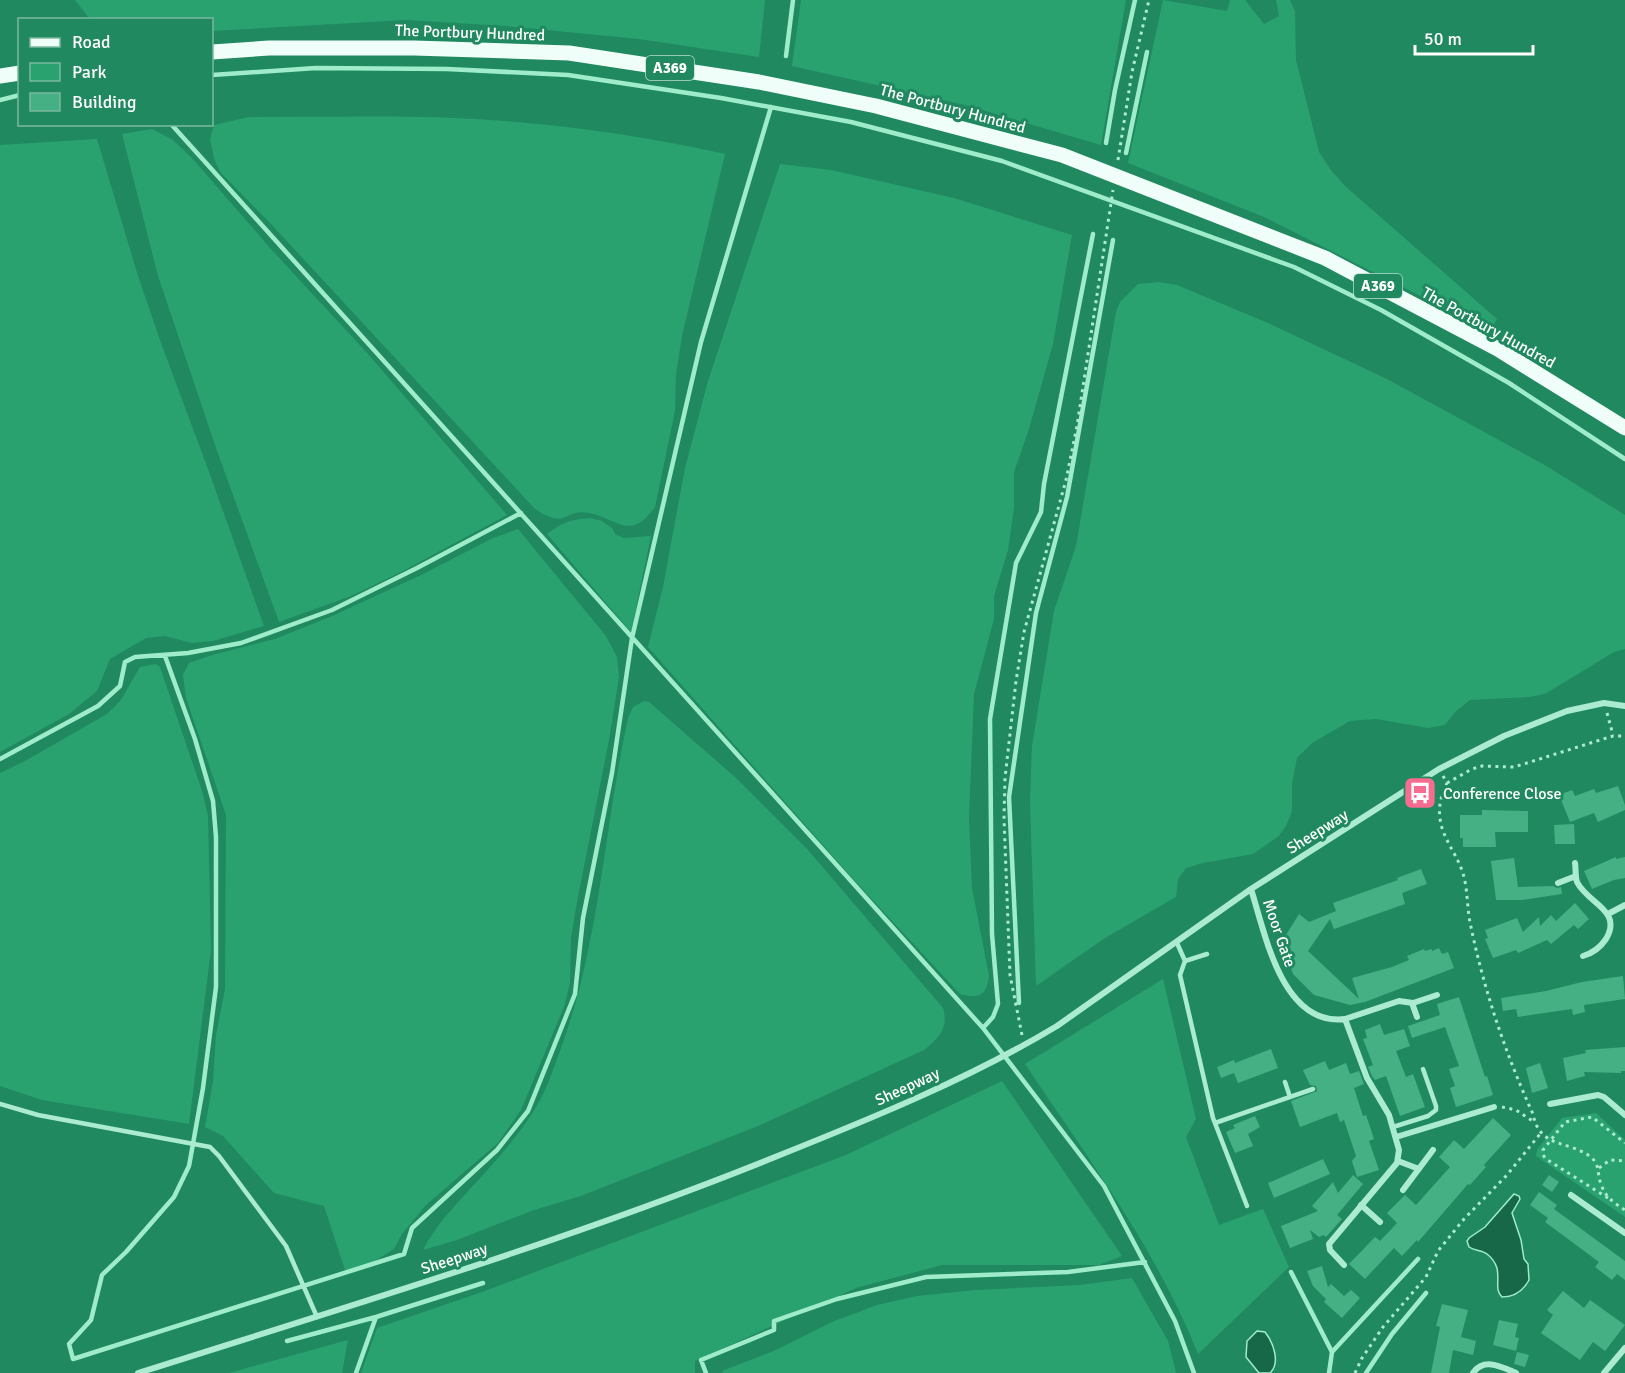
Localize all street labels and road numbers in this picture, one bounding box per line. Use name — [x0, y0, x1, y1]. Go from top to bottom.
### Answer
street label: The Portbury Hundred — [395, 20, 545, 46]
road number: A369 — [646, 56, 694, 80]
street label: The Portbury Hundred — [878, 80, 1028, 138]
road number: A369 — [1354, 274, 1402, 298]
street label: The Portbury Hundred — [1418, 283, 1559, 373]
street label: Sheepway — [1283, 805, 1352, 859]
street label: Moor Gate — [1258, 897, 1300, 970]
street label: Sheepway — [872, 1063, 943, 1111]
street label: Sheepway — [418, 1239, 491, 1279]

